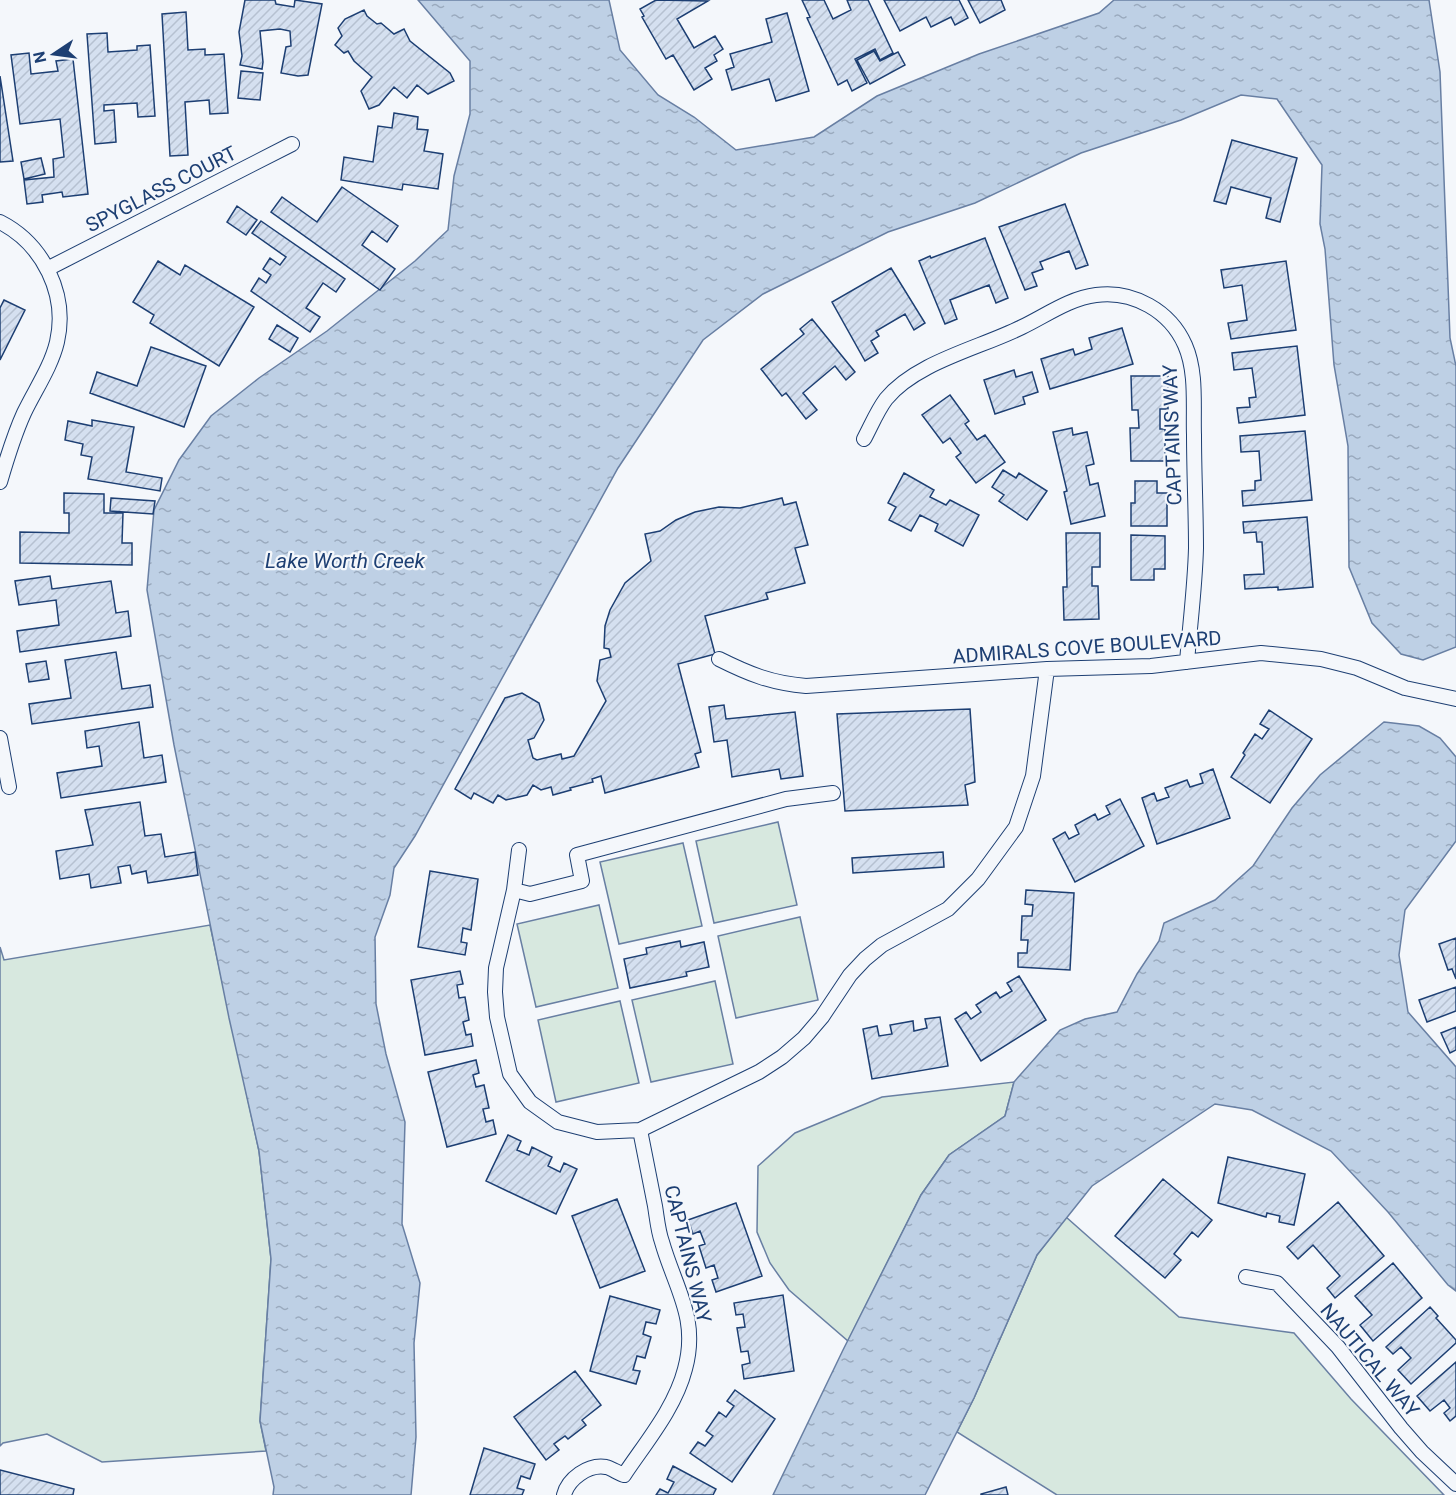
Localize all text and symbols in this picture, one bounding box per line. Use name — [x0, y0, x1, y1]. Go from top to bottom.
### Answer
north arrow — [24, 24, 84, 84]
text: N — [29, 50, 50, 65]
street label: SPYGLASS COURT — [82, 141, 240, 237]
street label: CAPTAINS WAY — [1158, 364, 1186, 506]
water label: Lake Worth Creek — [265, 549, 426, 573]
street label: ADMIRALS COVE BOULEVARD — [952, 626, 1222, 668]
street label: CAPTAINS WAY — [659, 1183, 717, 1325]
street label: NAUTICAL WAY — [1316, 1298, 1424, 1422]

